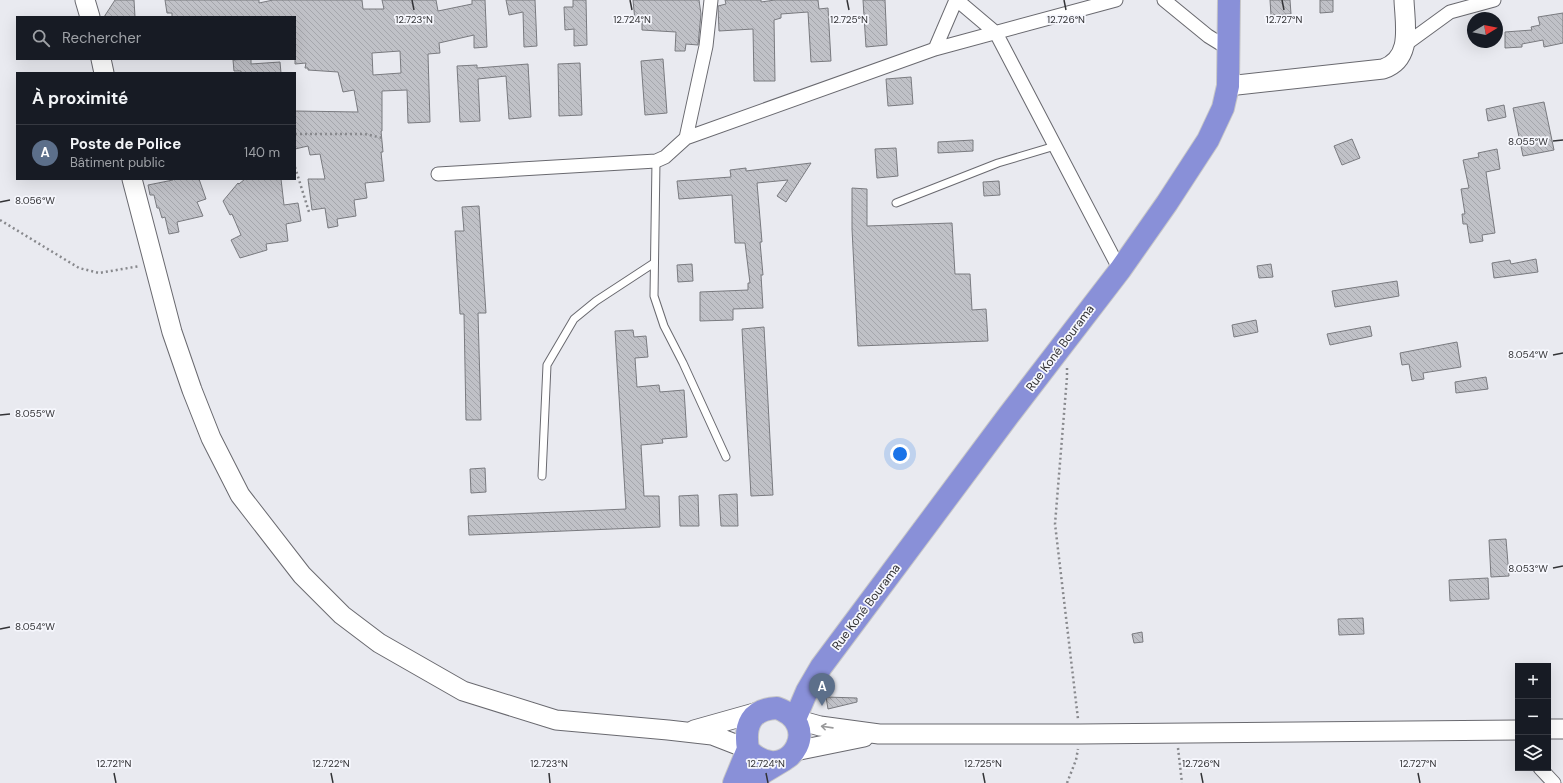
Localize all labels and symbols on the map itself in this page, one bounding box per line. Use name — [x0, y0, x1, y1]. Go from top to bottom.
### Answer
north arrow — [1467, 12, 1503, 48]
text: 12.723°N — [395, 13, 433, 26]
text: 12.724°N — [613, 13, 651, 26]
text: 12.725°N — [830, 13, 868, 26]
text: 12.726°N — [1047, 13, 1085, 26]
text: 12.727°N — [1266, 13, 1303, 26]
text: 8.055°W — [1508, 135, 1548, 148]
text: 8.056°W — [15, 194, 55, 207]
street label: Rue Koné Bourama — [1022, 302, 1098, 394]
text: 8.054°W — [1508, 348, 1548, 361]
text: 8.055°W — [15, 407, 55, 420]
your location — [890, 444, 910, 464]
street label: Rue Koné Bourama — [828, 561, 904, 653]
text: 8.053°W — [1508, 562, 1548, 575]
text: 8.054°W — [15, 620, 55, 633]
pin: A — [809, 673, 835, 706]
one-way arrow — [821, 723, 834, 731]
text: 12.721°N — [97, 757, 132, 770]
text: 12.722°N — [312, 757, 350, 770]
text: 12.723°N — [530, 757, 568, 770]
text: 12.724°N — [747, 757, 785, 770]
text: 12.725°N — [964, 757, 1002, 770]
text: 12.726°N — [1182, 757, 1220, 770]
text: 12.727°N — [1400, 757, 1437, 770]

